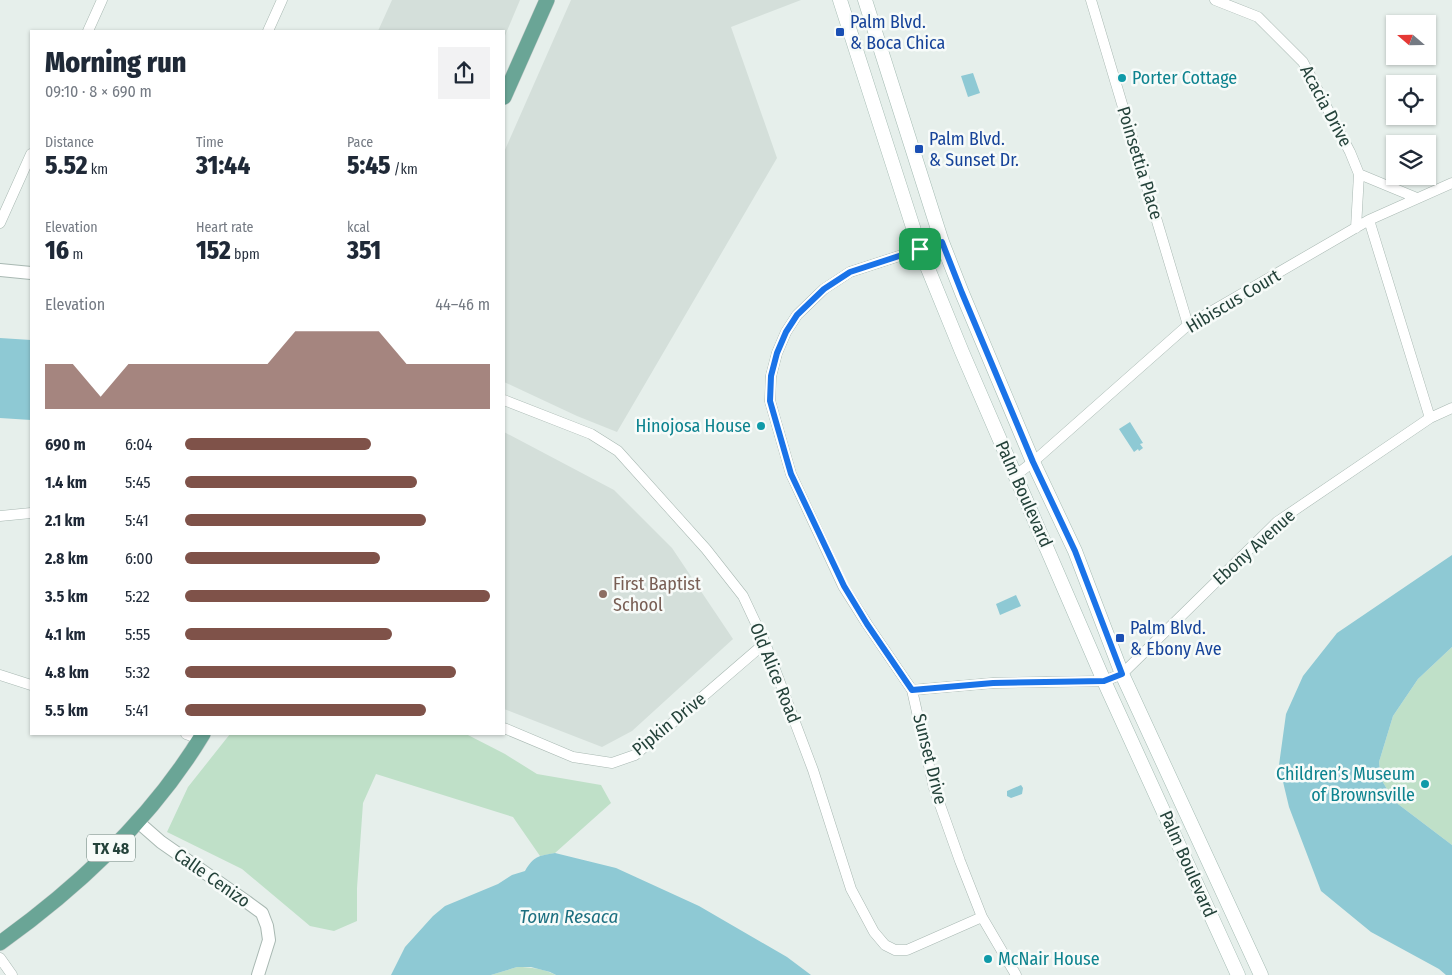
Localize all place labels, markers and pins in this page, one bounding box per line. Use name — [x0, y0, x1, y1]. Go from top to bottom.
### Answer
place label: Palm Blvd. & Boca Chica — [850, 11, 946, 54]
marker: Palm Blvd. & Boca Chica — [834, 26, 846, 38]
place label: Porter Cottage — [1132, 67, 1237, 89]
marker: Porter Cottage — [1116, 72, 1128, 84]
place label: Palm Blvd. & Sunset Dr. — [929, 128, 1019, 171]
marker: Palm Blvd. & Sunset Dr. — [913, 143, 925, 155]
pin — [899, 228, 941, 270]
place label: Hinojosa House — [636, 415, 751, 437]
marker: Hinojosa House — [755, 420, 767, 432]
place label: First Baptist School — [613, 573, 701, 616]
marker: First Baptist School — [597, 588, 609, 600]
place label: Palm Blvd. & Ebony Ave — [1130, 617, 1222, 660]
marker: Palm Blvd. & Ebony Ave — [1114, 632, 1126, 644]
place label: Children’s Museum of Brownsville — [1276, 763, 1415, 806]
marker: Children’s Museum of Brownsville — [1419, 778, 1431, 790]
place label: McNair House — [998, 948, 1100, 970]
marker: McNair House — [982, 953, 994, 965]

